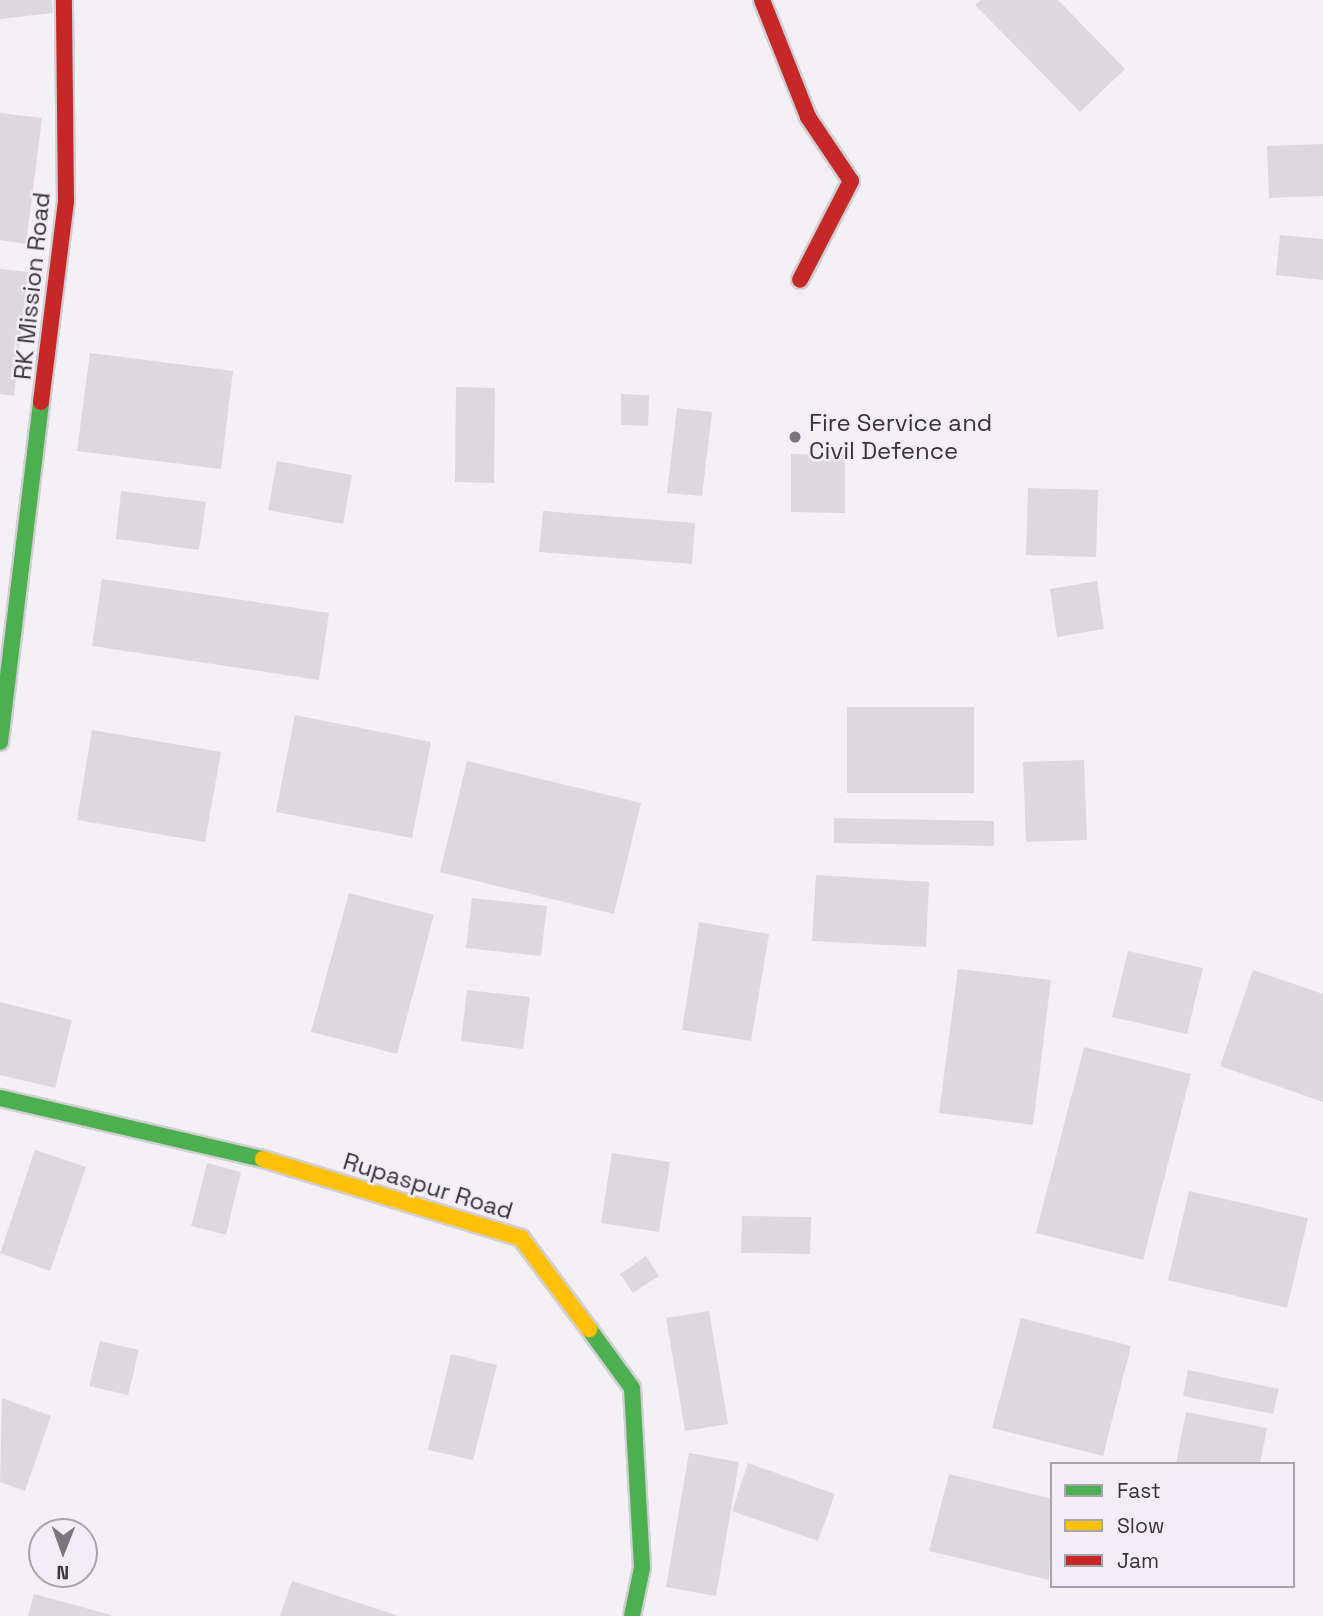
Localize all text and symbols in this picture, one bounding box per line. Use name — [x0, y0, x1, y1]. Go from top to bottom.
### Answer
street label: RK Mission Road — [8, 191, 56, 381]
place label: Fire Service and Civil Defence — [809, 409, 992, 465]
marker: Fire Service and Civil Defence — [787, 429, 803, 445]
street label: Rupaspur Road — [340, 1147, 516, 1225]
legend — [1050, 1462, 1295, 1588]
text: Fast — [1117, 1477, 1161, 1504]
text: Slow — [1117, 1512, 1165, 1539]
north arrow — [28, 1518, 98, 1588]
text: Jam — [1117, 1547, 1159, 1574]
text: N — [56, 1560, 69, 1585]

